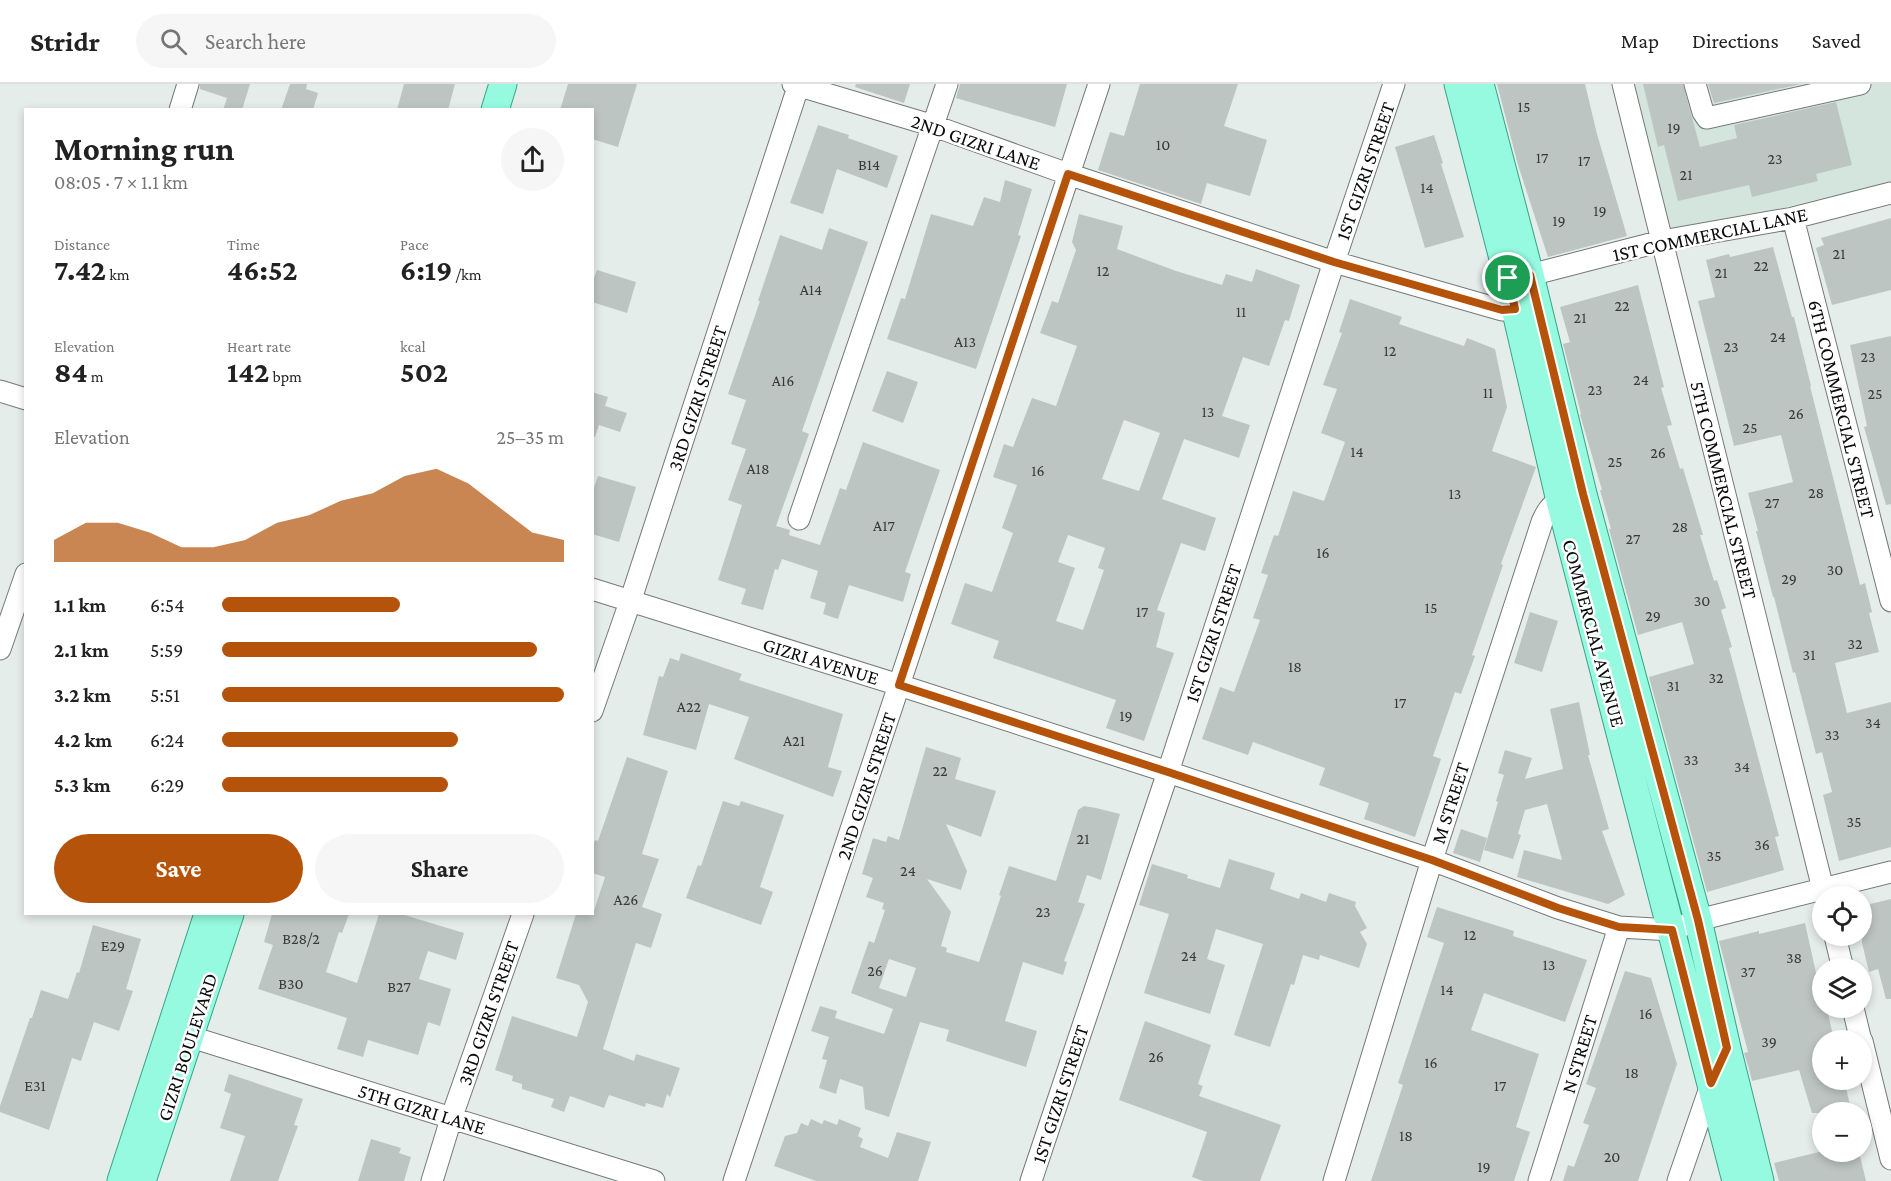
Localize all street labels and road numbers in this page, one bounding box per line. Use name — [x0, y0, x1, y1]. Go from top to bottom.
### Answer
street label: 1ST GIZRI STREET — [1331, 99, 1399, 243]
street label: 2ND GIZRI LANE — [909, 110, 1044, 174]
street label: 1ST COMMERCIAL LANE — [1610, 203, 1810, 265]
street label: 6TH COMMERCIAL STREET — [1804, 297, 1880, 521]
street label: 3RD GIZRI STREET — [663, 322, 731, 473]
street label: 5TH COMMERCIAL STREET — [1686, 379, 1762, 601]
street label: COMMERCIAL AVENUE — [1558, 537, 1630, 729]
street label: 1ST GIZRI STREET — [1180, 561, 1246, 705]
street label: GIZRI AVENUE — [760, 633, 882, 689]
street label: 2ND GIZRI STREET — [832, 709, 900, 862]
street label: M STREET — [1427, 759, 1474, 846]
street label: 3RD GIZRI STREET — [453, 938, 523, 1088]
street label: GIZRI BOULEVARD — [153, 970, 221, 1124]
street label: N STREET — [1557, 1012, 1601, 1096]
street label: 1ST GIZRI STREET — [1027, 1022, 1093, 1166]
street label: 5TH GIZRI LANE — [355, 1079, 489, 1139]

